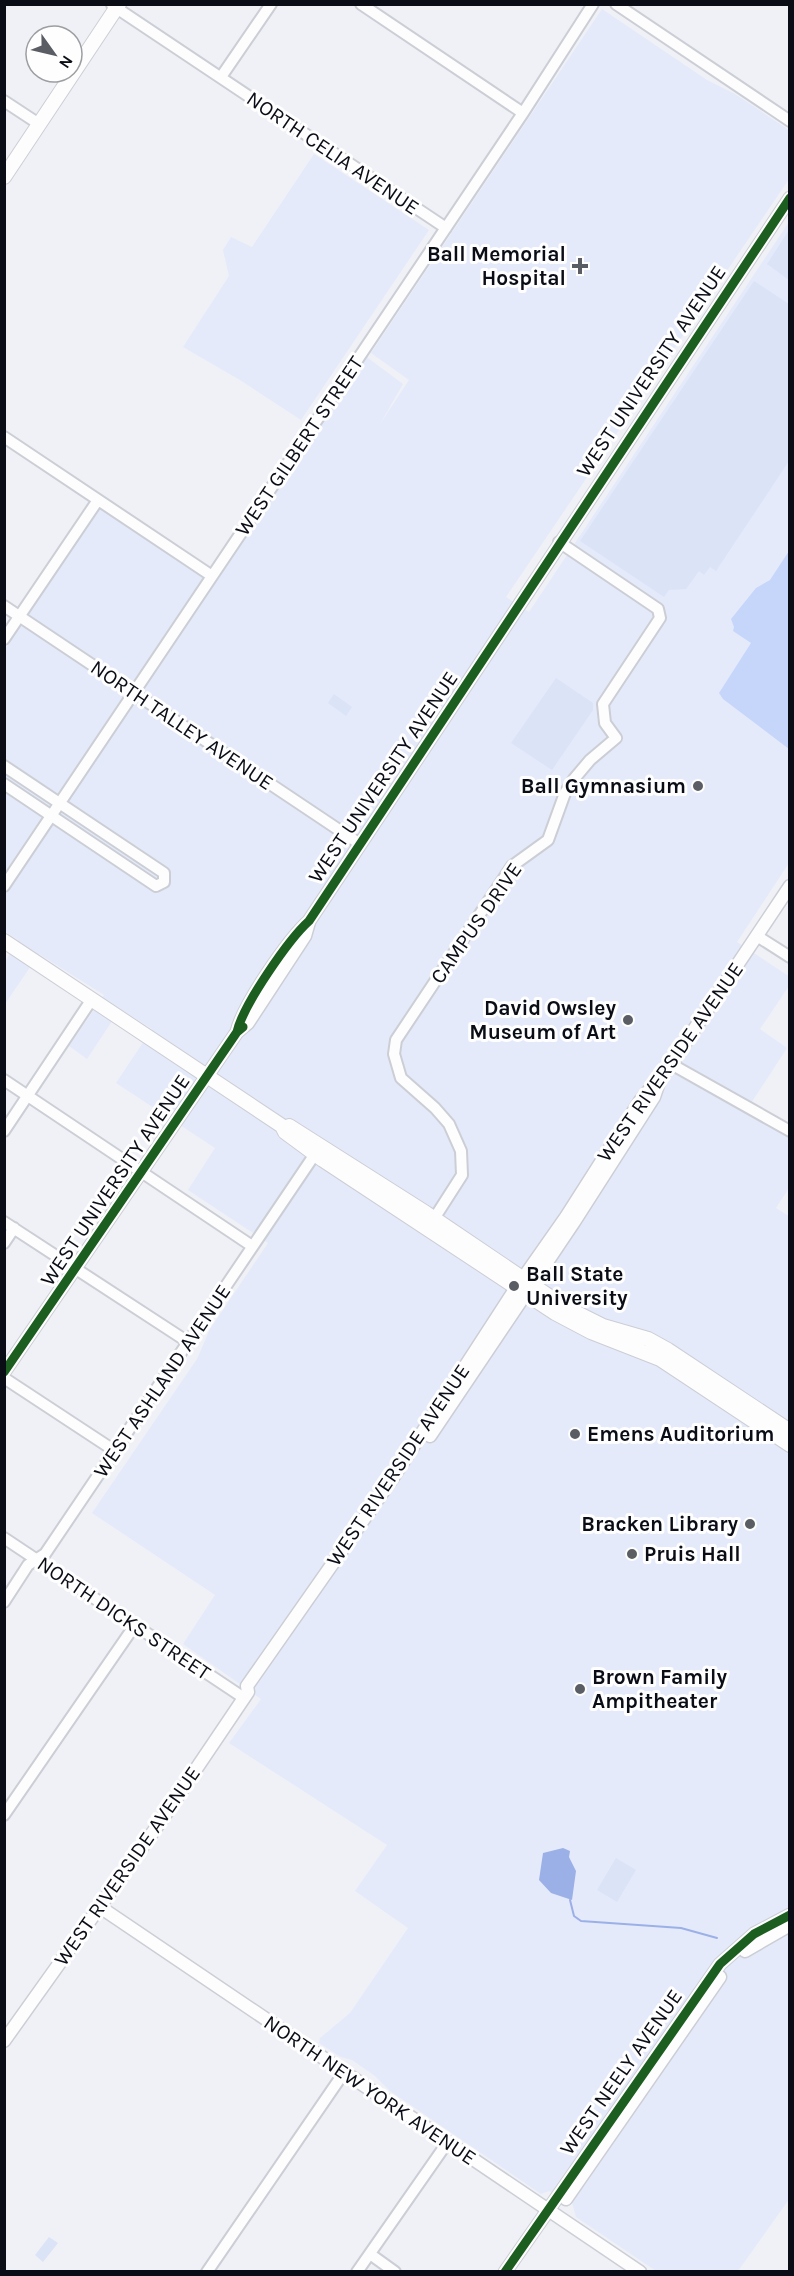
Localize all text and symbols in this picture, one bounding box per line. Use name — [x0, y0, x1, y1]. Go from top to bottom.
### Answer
north arrow — [24, 24, 84, 84]
text: N — [55, 52, 77, 72]
street label: NORTH CELIA AVENUE — [242, 86, 424, 220]
place label: Ball Memorial Hospital — [427, 242, 566, 290]
marker: Ball Memorial Hospital — [571, 257, 589, 275]
street label: WEST UNIVERSITY AVENUE — [571, 261, 731, 481]
street label: WEST GILBERT STREET — [230, 351, 368, 540]
street label: NORTH TALLEY AVENUE — [86, 655, 278, 795]
street label: WEST UNIVERSITY AVENUE — [303, 667, 463, 887]
place label: Ball Gymnasium — [521, 774, 686, 798]
marker: Ball Gymnasium — [691, 779, 705, 793]
street label: CAMPUS DRIVE — [425, 858, 527, 988]
street label: WEST RIVERSIDE AVENUE — [592, 958, 748, 1166]
place label: David Owsley Museum of Art — [469, 996, 616, 1044]
marker: David Owsley Museum of Art — [621, 1013, 635, 1027]
street label: WEST UNIVERSITY AVENUE — [35, 1070, 195, 1290]
place label: Ball State University — [526, 1262, 628, 1310]
marker: Ball State University — [507, 1279, 521, 1293]
street label: WEST ASHLAND AVENUE — [88, 1280, 236, 1482]
street label: WEST RIVERSIDE AVENUE — [321, 1360, 475, 1570]
place label: Emens Auditorium — [587, 1422, 774, 1446]
marker: Emens Auditorium — [568, 1427, 582, 1441]
place label: Bracken Library — [581, 1512, 738, 1536]
marker: Bracken Library — [743, 1517, 757, 1531]
place label: Pruis Hall — [644, 1542, 741, 1566]
marker: Pruis Hall — [625, 1547, 639, 1561]
street label: NORTH DICKS STREET — [33, 1551, 215, 1685]
place label: Brown Family Ampitheater — [592, 1665, 728, 1713]
marker: Brown Family Ampitheater — [573, 1682, 587, 1696]
street label: WEST RIVERSIDE AVENUE — [49, 1762, 205, 1970]
street label: WEST NEELY AVENUE — [555, 1985, 687, 2159]
street label: NORTH NEW YORK AVENUE — [259, 2010, 481, 2170]

